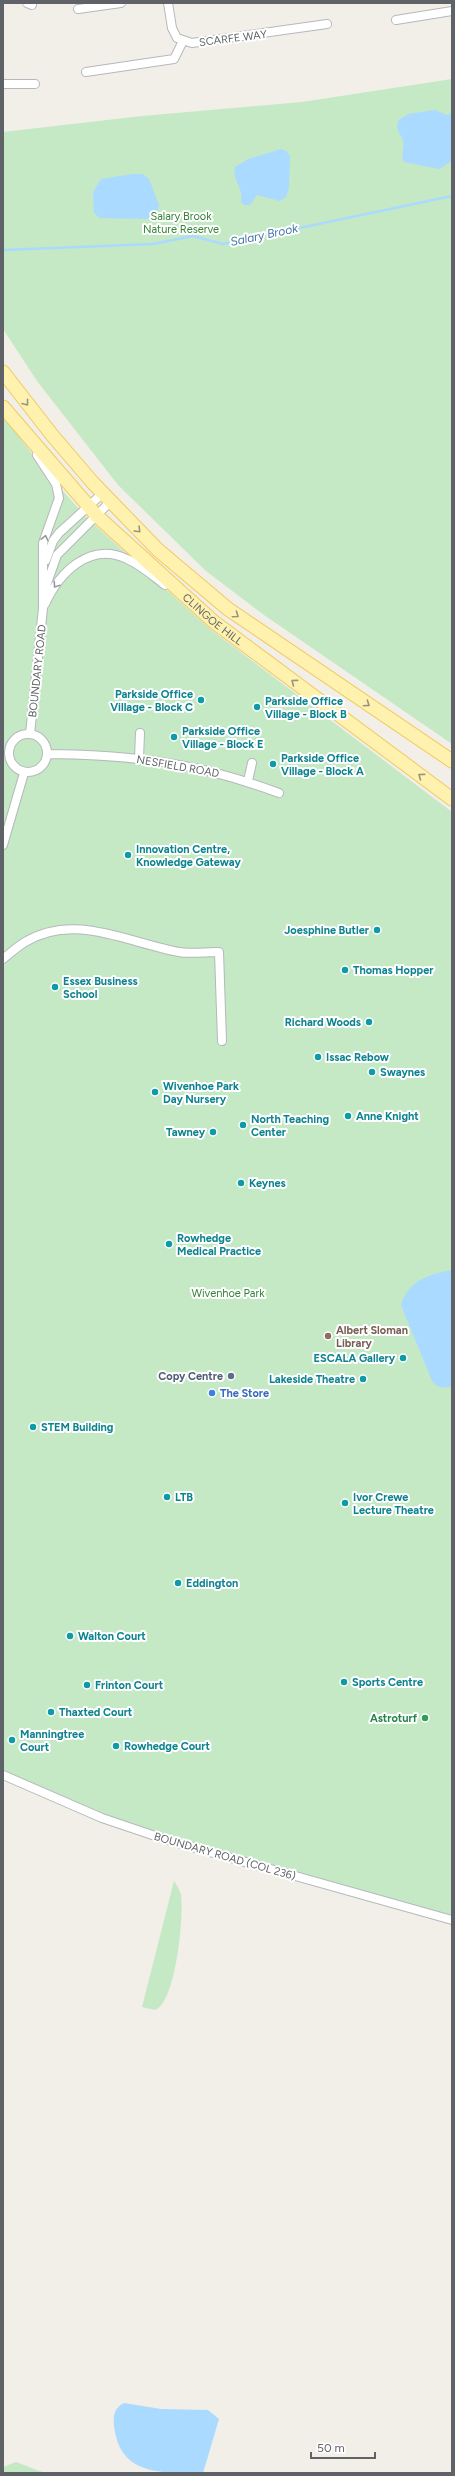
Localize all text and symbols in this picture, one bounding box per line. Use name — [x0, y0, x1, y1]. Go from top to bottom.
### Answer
street label: SCARFE WAY — [198, 28, 268, 49]
park label: Salary Brook Nature Reserve — [143, 210, 219, 236]
water label: Salary Brook — [229, 221, 300, 249]
one-way arrow — [22, 399, 29, 406]
one-way arrow — [133, 525, 141, 533]
one-way arrow — [40, 535, 49, 542]
one-way arrow — [53, 581, 61, 588]
street label: CLINGOE HILL — [180, 591, 245, 648]
one-way arrow — [232, 610, 239, 618]
street label: BOUNDARY ROAD — [26, 624, 49, 718]
one-way arrow — [292, 679, 299, 686]
place label: Parkside Office Village - Block C — [110, 688, 193, 714]
marker: Parkside Office Village - Block C — [196, 695, 206, 705]
place label: Parkside Office Village - Block B — [265, 695, 347, 721]
one-way arrow — [363, 699, 370, 707]
marker: Parkside Office Village - Block B — [252, 702, 262, 712]
place label: Parkside Office Village - Block E — [182, 725, 263, 751]
marker: Parkside Office Village - Block E — [169, 732, 179, 742]
place label: Parkside Office Village - Block A — [281, 752, 364, 778]
street label: NESFIELD ROAD — [136, 753, 221, 780]
marker: Parkside Office Village - Block A — [268, 759, 278, 769]
one-way arrow — [418, 774, 425, 781]
place label: Innovation Centre, Knowledge Gateway — [136, 843, 241, 869]
marker: Innovation Centre, Knowledge Gateway — [123, 850, 133, 860]
place label: Joesphine Butler — [284, 924, 370, 937]
marker: Joesphine Butler — [372, 925, 382, 935]
place label: Thomas Hopper — [353, 964, 434, 977]
marker: Thomas Hopper — [340, 965, 350, 975]
place label: Essex Business School — [63, 975, 138, 1001]
marker: Essex Business School — [50, 982, 60, 992]
place label: Richard Woods — [285, 1016, 361, 1029]
marker: Richard Woods — [364, 1017, 374, 1027]
place label: Issac Rebow — [326, 1051, 390, 1064]
marker: Issac Rebow — [313, 1052, 323, 1062]
place label: Swaynes — [380, 1066, 425, 1079]
marker: Swaynes — [367, 1067, 377, 1077]
place label: Wivenhoe Park Day Nursery — [163, 1080, 239, 1106]
marker: Wivenhoe Park Day Nursery — [150, 1087, 160, 1097]
place label: Anne Knight — [356, 1110, 419, 1123]
marker: Anne Knight — [343, 1111, 353, 1121]
place label: North Teaching Center — [251, 1113, 329, 1139]
marker: North Teaching Center — [238, 1120, 248, 1130]
place label: Tawney — [166, 1126, 206, 1139]
marker: Tawney — [208, 1127, 218, 1137]
place label: Keynes — [249, 1177, 286, 1190]
marker: Keynes — [236, 1178, 246, 1188]
place label: Rowhedge Medical Practice — [177, 1232, 261, 1258]
marker: Rowhedge Medical Practice — [164, 1239, 174, 1249]
park label: Wivenhoe Park — [191, 1287, 265, 1300]
place label: Albert Sloman Library — [336, 1324, 408, 1350]
marker: Albert Sloman Library — [323, 1331, 333, 1341]
place label: ESCALA Gallery — [314, 1352, 396, 1365]
marker: ESCALA Gallery — [398, 1353, 408, 1363]
place label: Copy Centre — [158, 1370, 223, 1383]
marker: Copy Centre — [226, 1371, 236, 1381]
place label: Lakeside Theatre — [269, 1373, 355, 1386]
marker: Lakeside Theatre — [358, 1374, 368, 1384]
place label: The Store — [220, 1387, 269, 1400]
marker: The Store — [207, 1388, 217, 1398]
place label: STEM Building — [41, 1421, 113, 1434]
marker: STEM Building — [28, 1422, 38, 1432]
place label: LTB — [175, 1491, 193, 1504]
place label: Ivor Crewe Lecture Theatre — [353, 1491, 434, 1517]
marker: LTB — [162, 1492, 172, 1502]
marker: Ivor Crewe Lecture Theatre — [340, 1498, 350, 1508]
place label: Eddington — [186, 1577, 238, 1590]
marker: Eddington — [173, 1578, 183, 1588]
place label: Walton Court — [78, 1630, 146, 1643]
marker: Walton Court — [65, 1631, 75, 1641]
place label: Sports Centre — [352, 1676, 423, 1689]
marker: Sports Centre — [339, 1677, 349, 1687]
place label: Frinton Court — [95, 1679, 164, 1692]
marker: Frinton Court — [82, 1680, 92, 1690]
place label: Thaxted Court — [59, 1706, 133, 1719]
marker: Thaxted Court — [46, 1707, 56, 1717]
place label: Astroturf — [370, 1712, 418, 1725]
marker: Astroturf — [420, 1713, 430, 1723]
place label: Manningtree Court — [20, 1728, 84, 1754]
marker: Manningtree Court — [7, 1735, 17, 1745]
place label: Rowhedge Court — [124, 1740, 210, 1753]
marker: Rowhedge Court — [111, 1741, 121, 1751]
street label: BOUNDARY ROAD (COL 236) — [152, 1830, 297, 1883]
scale bar — [311, 2434, 375, 2460]
text: 50 m — [317, 2441, 345, 2455]

